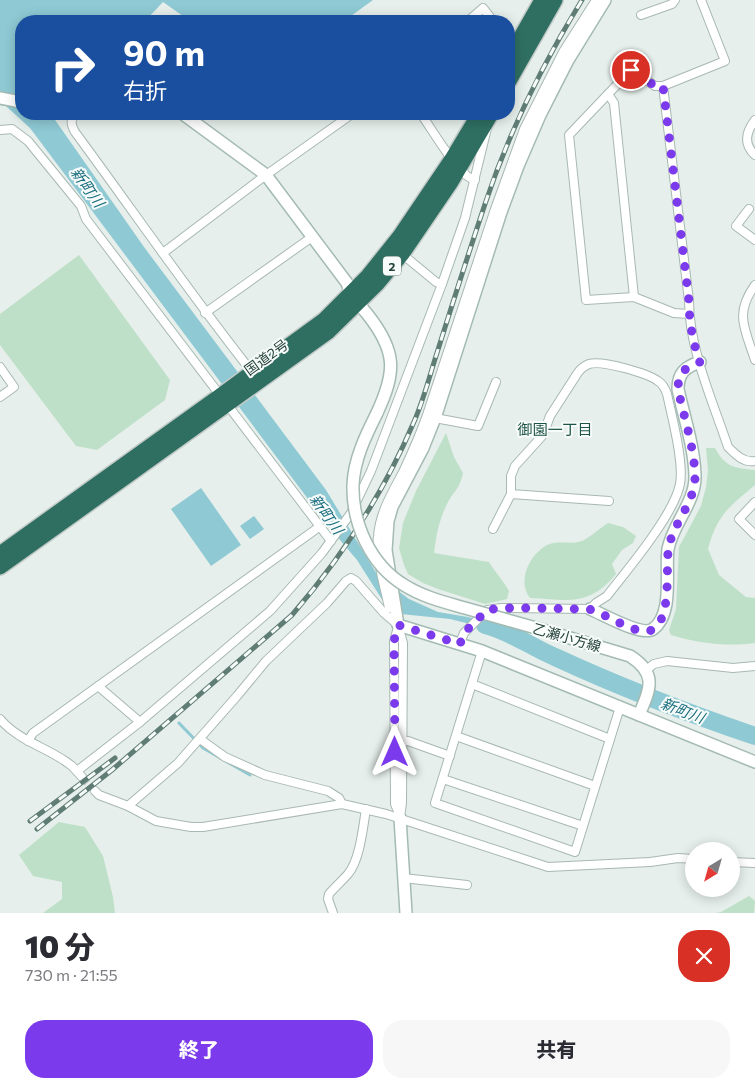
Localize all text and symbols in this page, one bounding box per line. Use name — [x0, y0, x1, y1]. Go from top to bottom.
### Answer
text: 90 m — [123, 30, 205, 73]
icon: right — [40, 35, 105, 100]
pin — [610, 49, 652, 91]
icon: arrive — [617, 56, 645, 84]
text: 右折 — [123, 77, 167, 104]
water label: 新町川 — [67, 164, 110, 212]
road number: 2 — [383, 256, 401, 276]
street label: 国道2号 — [241, 335, 291, 379]
district label: 御園一丁目 — [517, 420, 593, 438]
water label: 新町川 — [306, 491, 349, 539]
street label: 乙瀬小方線 — [531, 619, 603, 655]
water label: 新町川 — [659, 694, 709, 727]
position arrow — [368, 725, 420, 777]
north arrow — [685, 842, 740, 898]
map controls — [685, 842, 740, 897]
text: 10 分 — [25, 927, 95, 964]
button: close — [678, 930, 730, 982]
text: 730 m · 21:55 — [25, 965, 118, 984]
button: 終了 — [25, 1020, 373, 1078]
button: 共有 — [383, 1020, 730, 1078]

